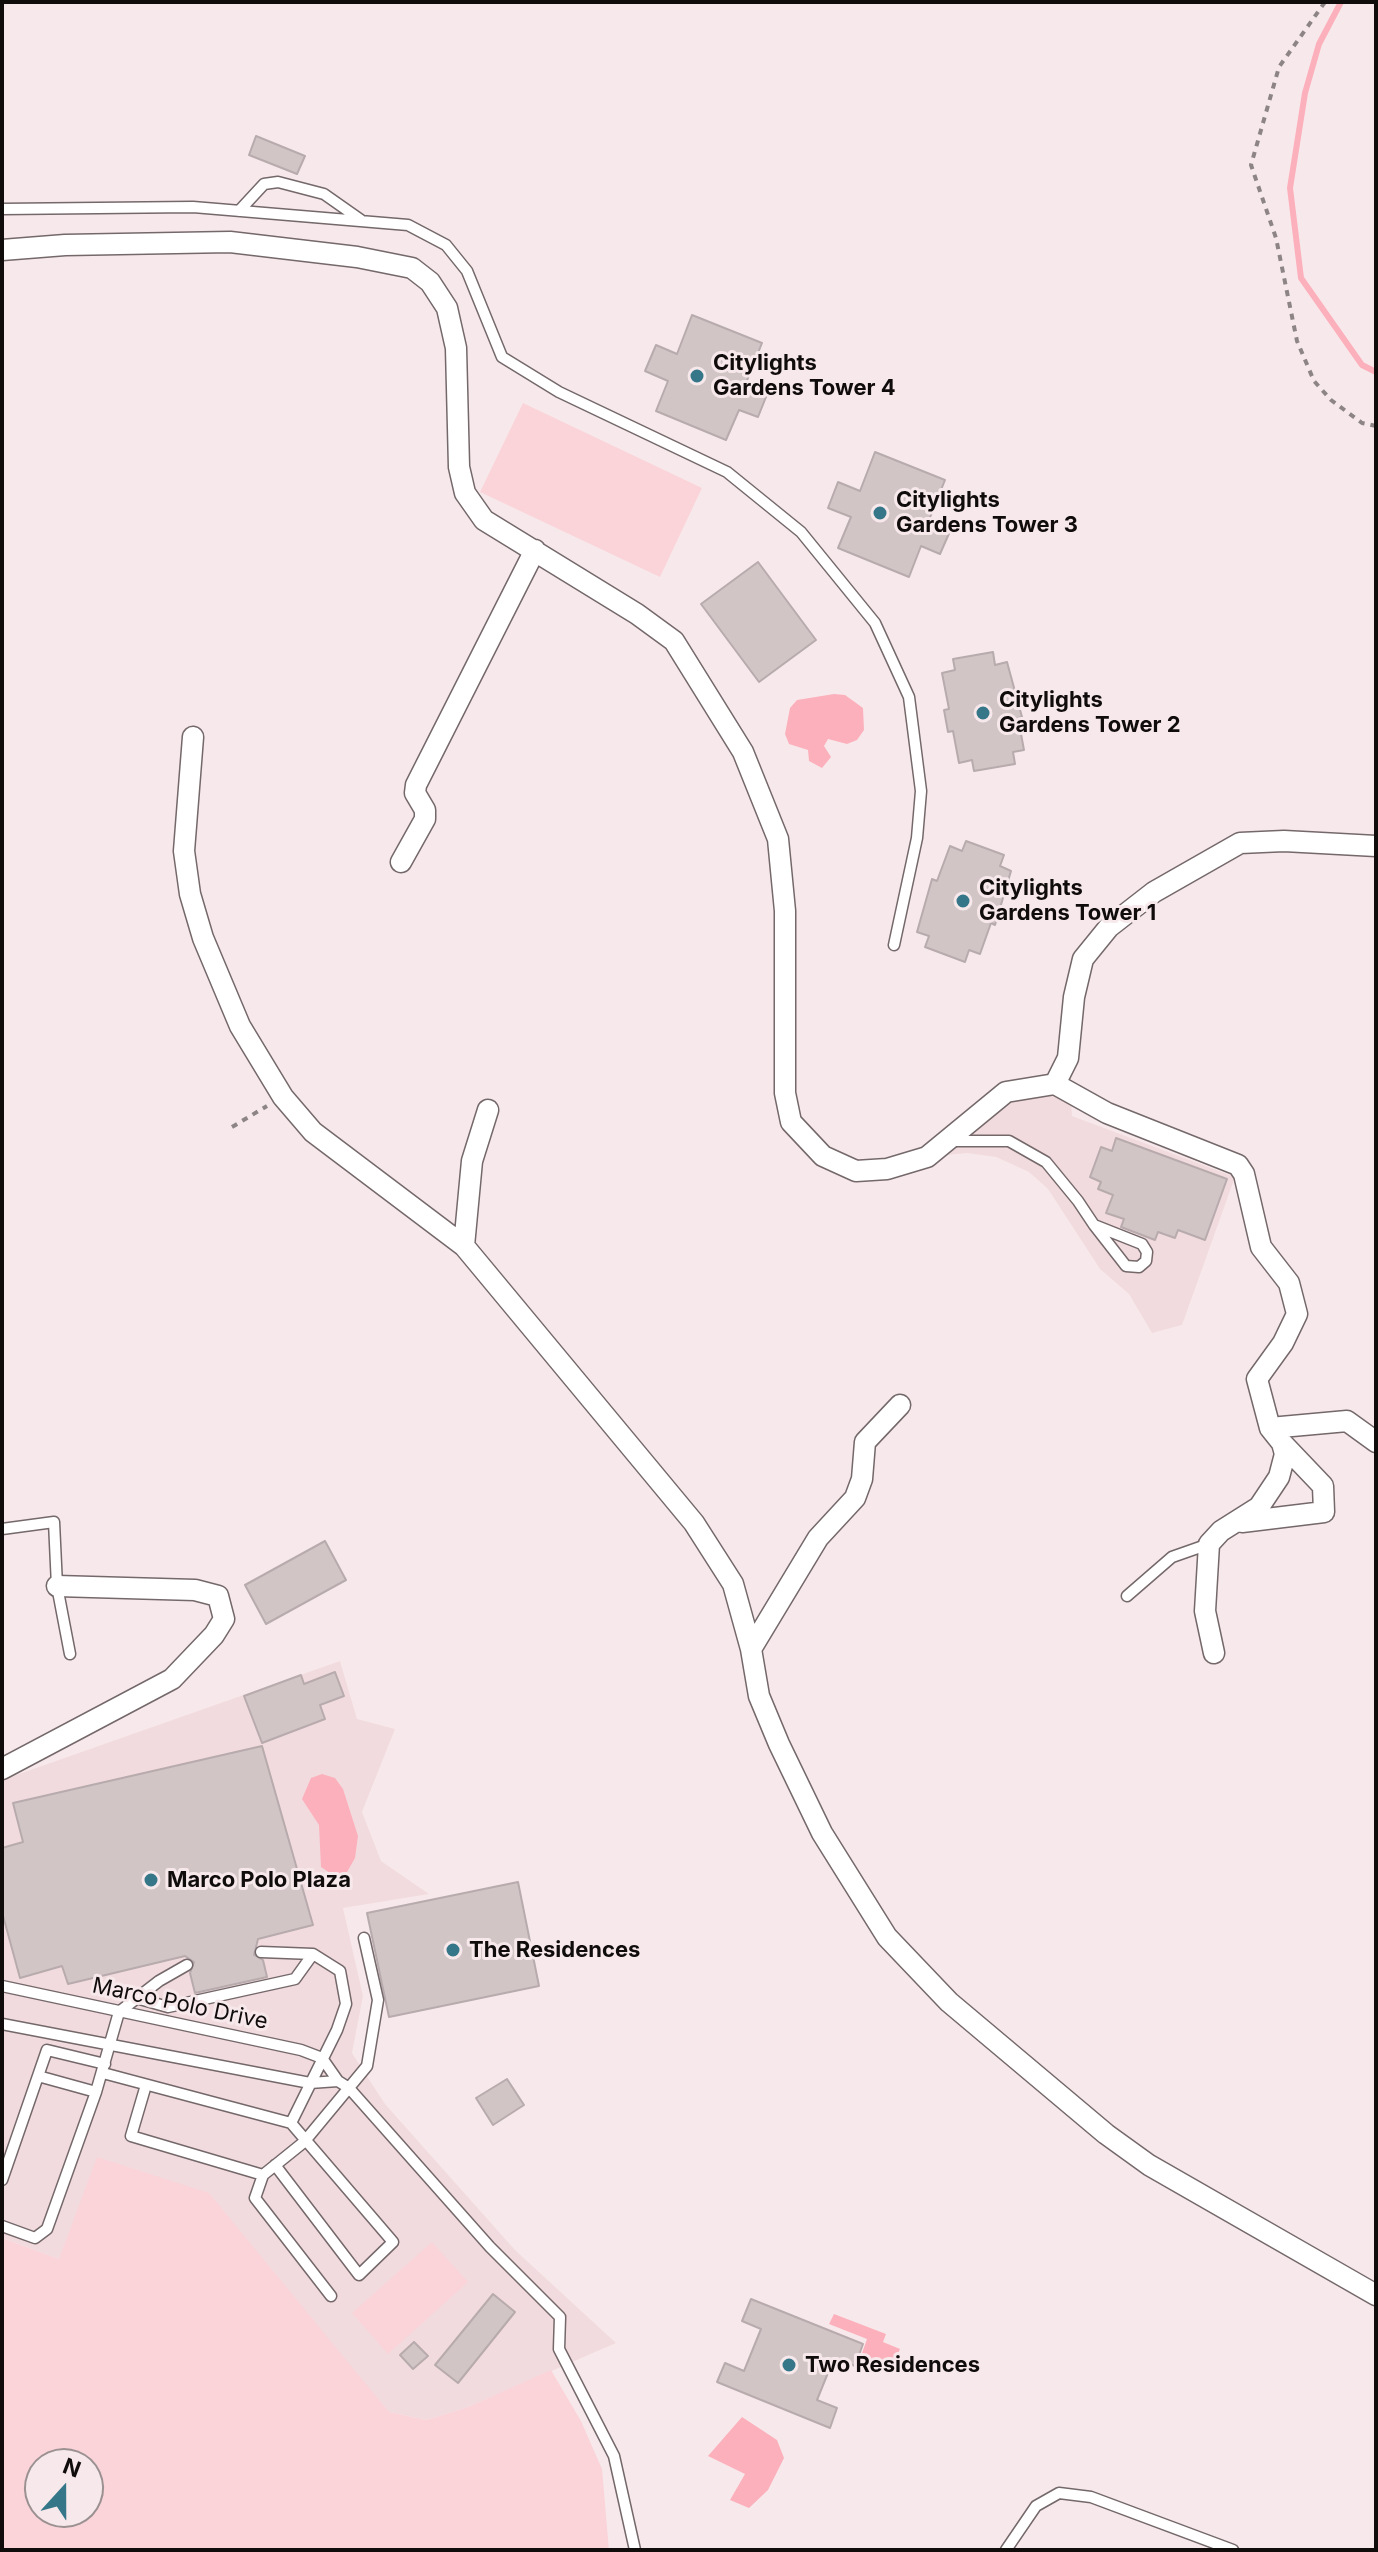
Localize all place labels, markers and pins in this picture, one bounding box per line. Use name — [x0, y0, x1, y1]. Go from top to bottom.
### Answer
place label: Citylights Gardens Tower 4 — [713, 350, 896, 402]
marker: Citylights Gardens Tower 4 — [688, 367, 706, 385]
place label: Citylights Gardens Tower 3 — [896, 487, 1078, 538]
marker: Citylights Gardens Tower 3 — [871, 504, 889, 522]
place label: Citylights Gardens Tower 2 — [999, 687, 1181, 738]
marker: Citylights Gardens Tower 2 — [974, 704, 992, 722]
place label: Citylights Gardens Tower 1 — [979, 875, 1156, 926]
marker: Citylights Gardens Tower 1 — [954, 892, 972, 910]
place label: Marco Polo Plaza — [167, 1867, 351, 1893]
marker: Marco Polo Plaza — [142, 1871, 160, 1889]
place label: The Residences — [469, 1937, 640, 1963]
marker: The Residences — [444, 1941, 462, 1959]
place label: Two Residences — [805, 2352, 980, 2378]
marker: Two Residences — [780, 2356, 798, 2374]

